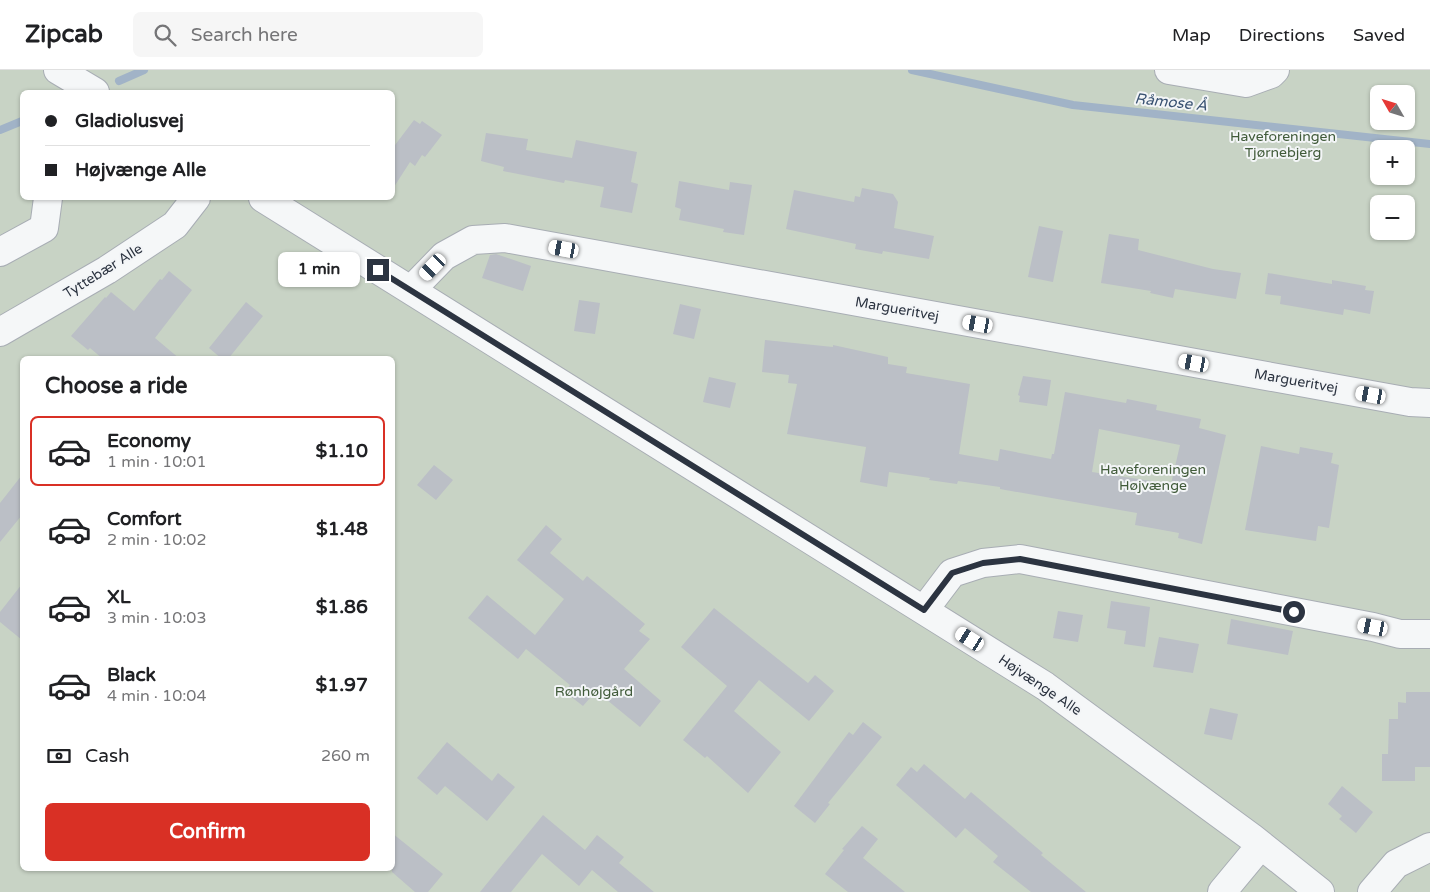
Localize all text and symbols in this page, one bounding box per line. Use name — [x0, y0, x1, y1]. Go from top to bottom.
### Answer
search box — [133, 12, 483, 57]
text: Zipcab — [25, 20, 103, 49]
icon: search — [151, 21, 179, 49]
text: Search here — [191, 24, 298, 46]
text: Map — [1172, 24, 1211, 46]
text: Directions — [1239, 24, 1325, 46]
text: Saved — [1353, 24, 1405, 46]
north arrow — [1370, 85, 1415, 130]
map controls — [1370, 85, 1415, 240]
water label: Råmose Å — [1134, 89, 1208, 115]
text: Gladiolusvej — [75, 110, 184, 132]
park label: Haveforeningen Tjørnebjerg — [1230, 128, 1336, 161]
button: + — [1370, 140, 1415, 185]
text: Højvænge Alle — [75, 159, 206, 181]
button: − — [1370, 195, 1415, 240]
car — [547, 239, 580, 259]
street label: Tyttebær Alle — [60, 240, 146, 302]
car — [417, 251, 448, 283]
callout: 1 min — [278, 252, 360, 288]
text: 1 min — [298, 259, 340, 279]
route end — [367, 259, 389, 281]
street label: Margueritvej — [854, 293, 940, 325]
car — [961, 314, 994, 334]
car — [1177, 353, 1210, 373]
street label: Margueritvej — [1253, 365, 1339, 397]
text: Choose a ride — [45, 373, 188, 399]
car — [1354, 385, 1387, 405]
icon: car — [47, 429, 92, 474]
text: Economy — [107, 430, 191, 452]
text: $1.10 — [316, 440, 368, 462]
text: 1 min · 10:01 — [107, 452, 206, 472]
park label: Haveforeningen Højvænge — [1100, 461, 1206, 494]
icon: car — [47, 507, 92, 552]
text: Comfort — [107, 508, 181, 530]
text: $1.48 — [316, 518, 368, 540]
text: 2 min · 10:02 — [107, 530, 206, 550]
icon: car — [47, 585, 92, 630]
text: XL — [107, 586, 131, 608]
text: $1.86 — [316, 596, 368, 618]
route start — [1283, 601, 1305, 623]
text: 3 min · 10:03 — [107, 608, 206, 628]
car — [1356, 617, 1389, 637]
car — [953, 625, 986, 653]
street label: Højvænge Alle — [995, 651, 1085, 719]
icon: car — [47, 663, 92, 708]
text: Black — [107, 664, 156, 686]
text: $1.97 — [316, 674, 368, 696]
park label: Rønhøjgård — [555, 683, 633, 700]
text: 4 min · 10:04 — [107, 686, 206, 706]
icon: cash — [45, 742, 73, 770]
text: Cash — [85, 745, 130, 767]
text: 260 m — [321, 746, 370, 766]
button: Confirm — [45, 803, 370, 861]

